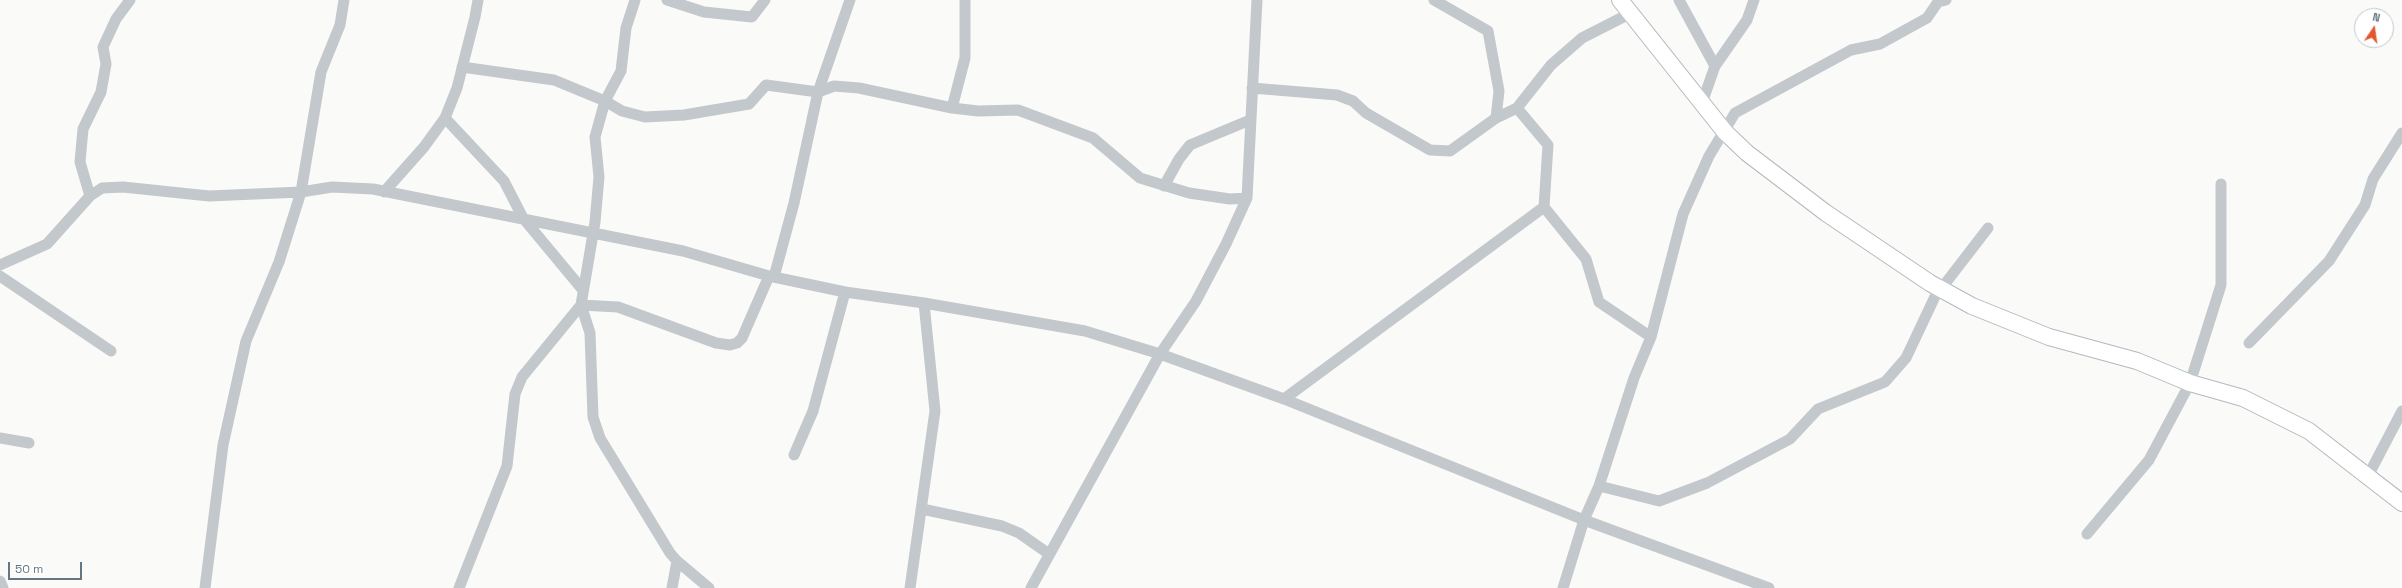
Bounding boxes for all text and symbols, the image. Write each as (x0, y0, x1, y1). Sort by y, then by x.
north arrow (2354, 8, 2394, 48)
text: N (2371, 10, 2382, 25)
scale bar (10, 554, 84, 580)
text: 50 m (15, 561, 43, 577)

